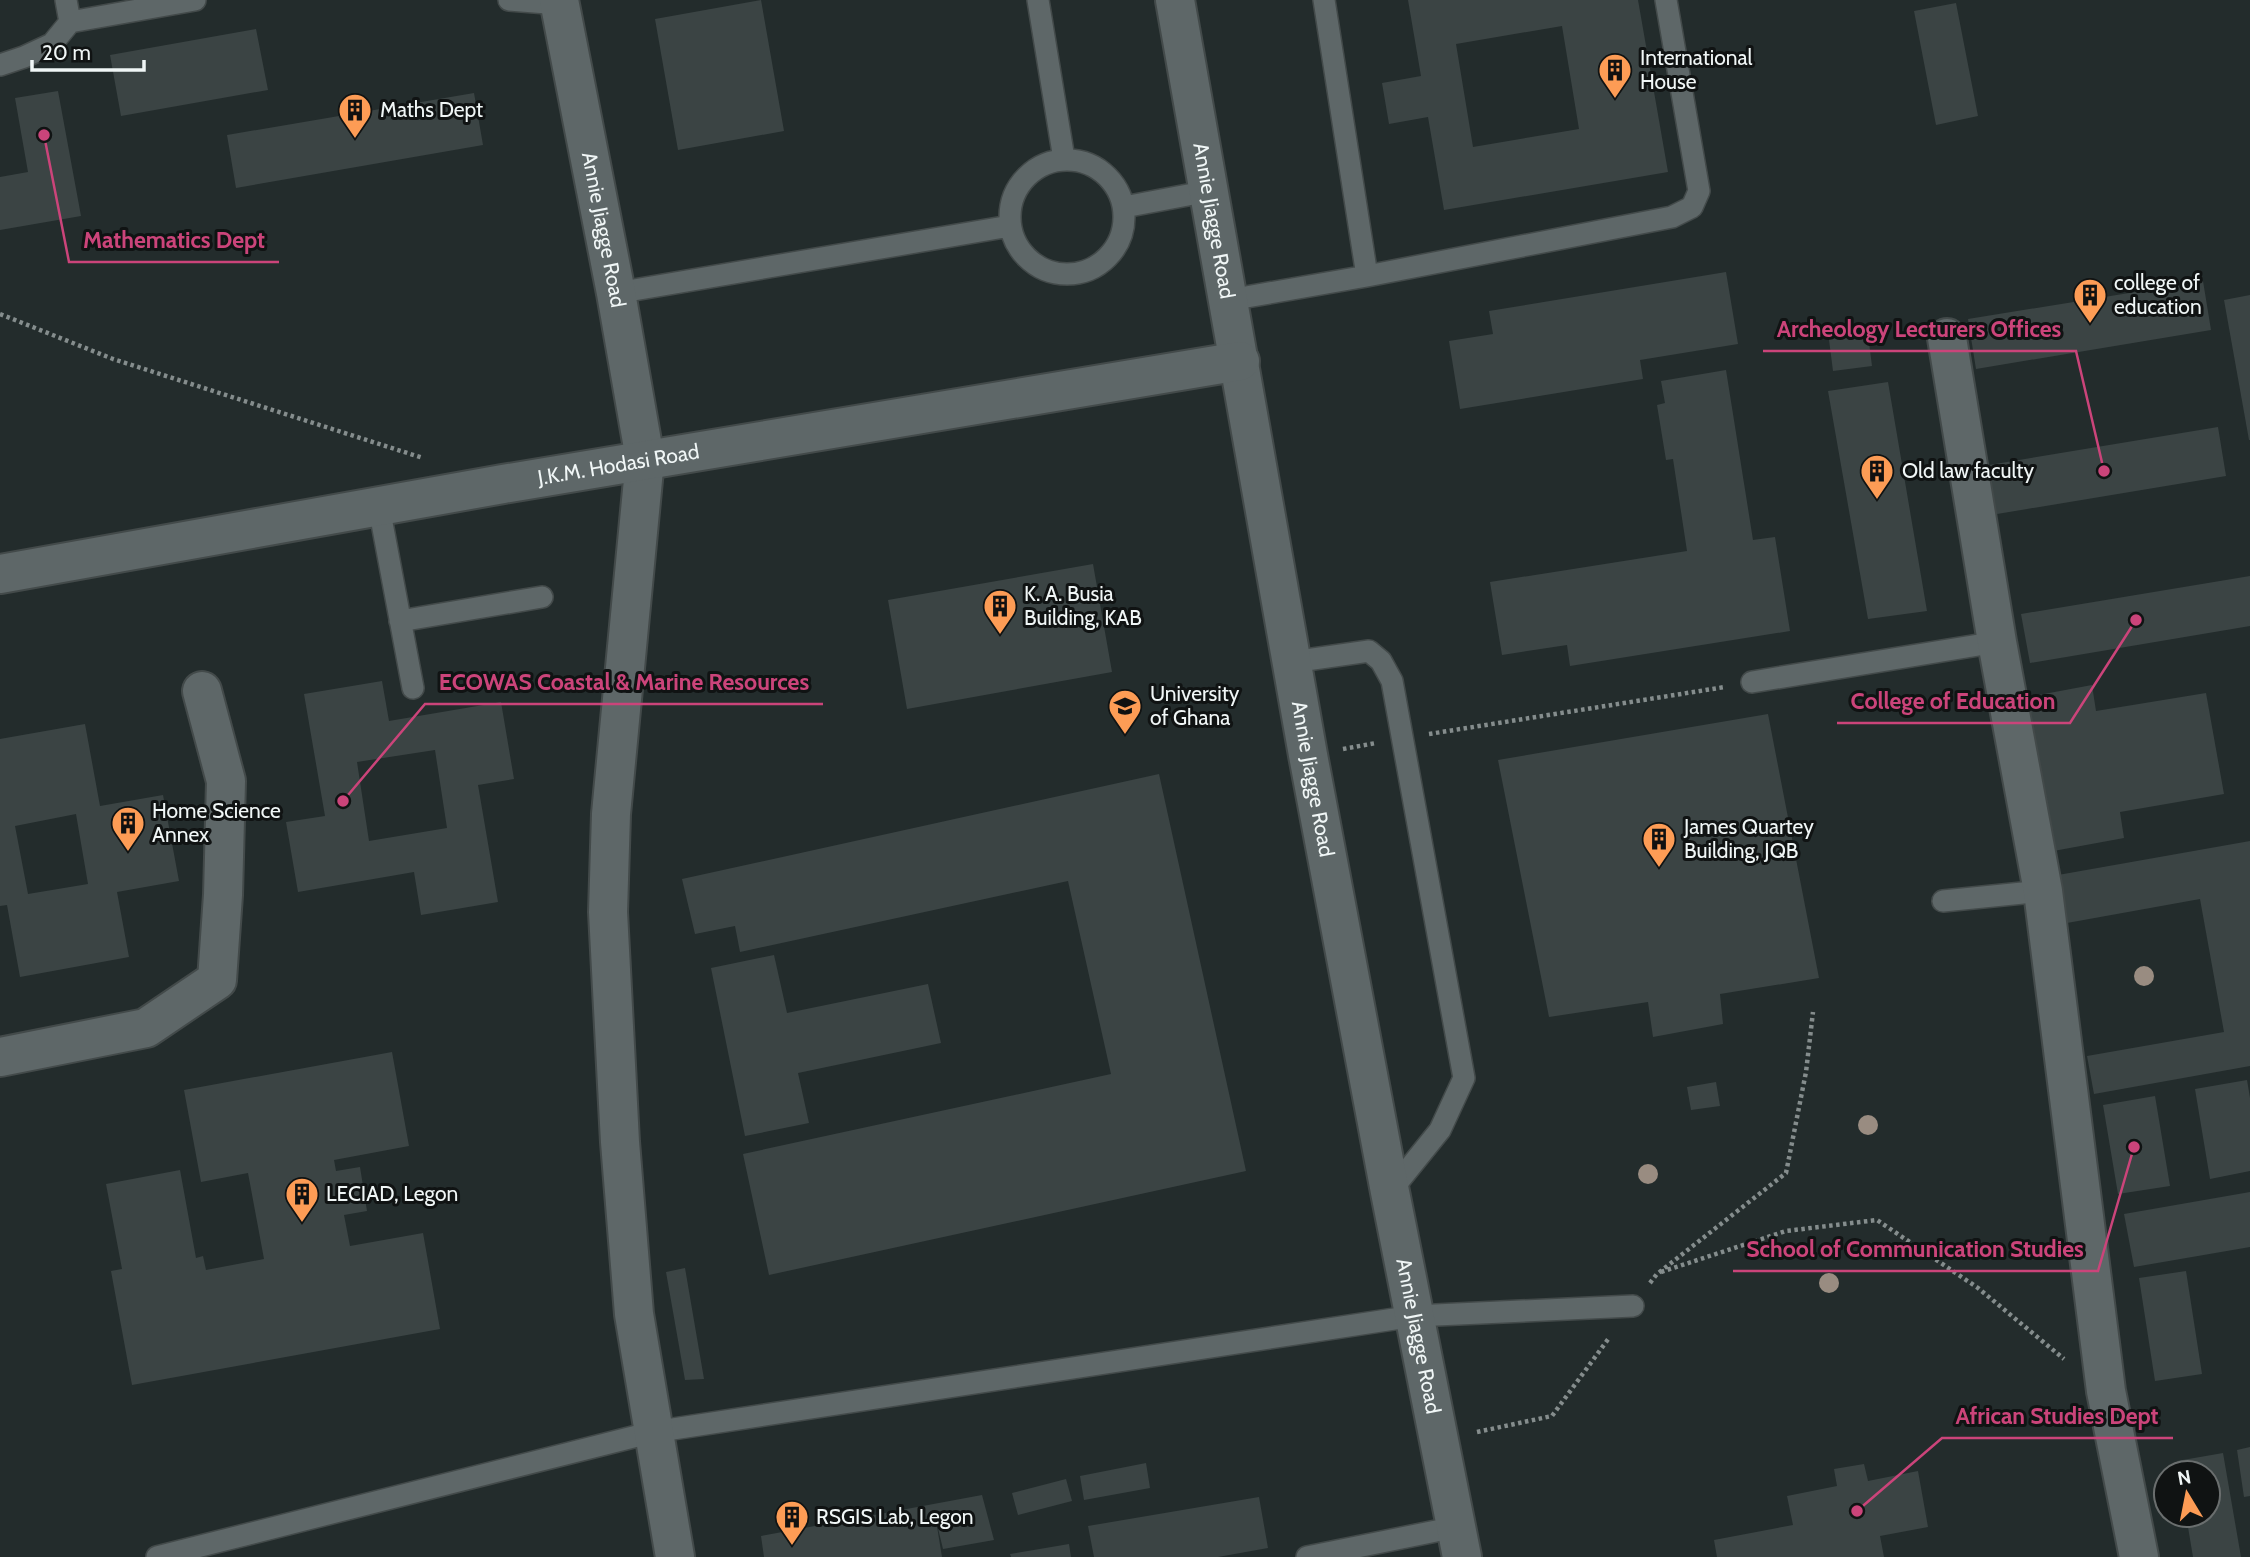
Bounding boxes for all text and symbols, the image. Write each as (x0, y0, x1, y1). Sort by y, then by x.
scale bar (32, 28, 144, 72)
text: 20 m (42, 40, 91, 65)
place label: International House (1640, 45, 1753, 94)
building icon: International House (1596, 51, 1634, 100)
building icon: Maths Dept (336, 91, 374, 140)
place label: Maths Dept (380, 97, 483, 122)
street label: Annie Jiagge Road (1188, 140, 1240, 301)
street label: Annie Jiagge Road (577, 150, 631, 309)
callout: Mathematics Dept (69, 218, 279, 262)
text: Mathematics Dept (83, 226, 265, 254)
place label: college of education (2114, 270, 2202, 319)
building icon: college of education (2071, 276, 2109, 325)
callout: Archeology Lecturers Offices (1763, 307, 2076, 351)
text: Archeology Lecturers Offices (1777, 315, 2062, 343)
street label: J.K.M. Hodasi Road (535, 438, 701, 490)
building icon: Old law faculty (1858, 452, 1896, 501)
place label: Old law faculty (1902, 458, 2034, 483)
place label: K. A. Busia Building, KAB (1024, 581, 1142, 630)
building icon: K. A. Busia Building, KAB (981, 587, 1019, 636)
callout: ECOWAS Coastal & Marine Resources (425, 660, 823, 704)
text: ECOWAS Coastal & Marine Resources (439, 668, 809, 696)
callout: College of Education (1837, 679, 2070, 723)
place label: University of Ghana (1150, 681, 1240, 730)
school or university icon: University of Ghana (1106, 687, 1144, 736)
text: College of Education (1851, 687, 2055, 715)
street label: Annie Jiagge Road (1287, 699, 1340, 859)
place label: Home Science Annex (152, 798, 281, 847)
building icon: Home Science Annex (109, 804, 147, 853)
place label: James Quartey Building, JQB (1683, 814, 1814, 863)
building icon: James Quartey Building, JQB (1640, 820, 1678, 869)
building icon: LECIAD, Legon (283, 1175, 321, 1224)
place label: LECIAD, Legon (326, 1181, 458, 1206)
callout: School of Communication Studies (1733, 1227, 2098, 1271)
text: School of Communication Studies (1746, 1235, 2084, 1263)
street label: Annie Jiagge Road (1391, 1256, 1446, 1416)
callout: African Studies Dept (1942, 1394, 2173, 1438)
text: African Studies Dept (1955, 1402, 2159, 1430)
north arrow (2152, 1459, 2222, 1529)
text: N (2176, 1465, 2193, 1490)
building icon: RSGIS Lab, Legon (773, 1498, 811, 1547)
place label: RSGIS Lab, Legon (816, 1504, 974, 1529)

